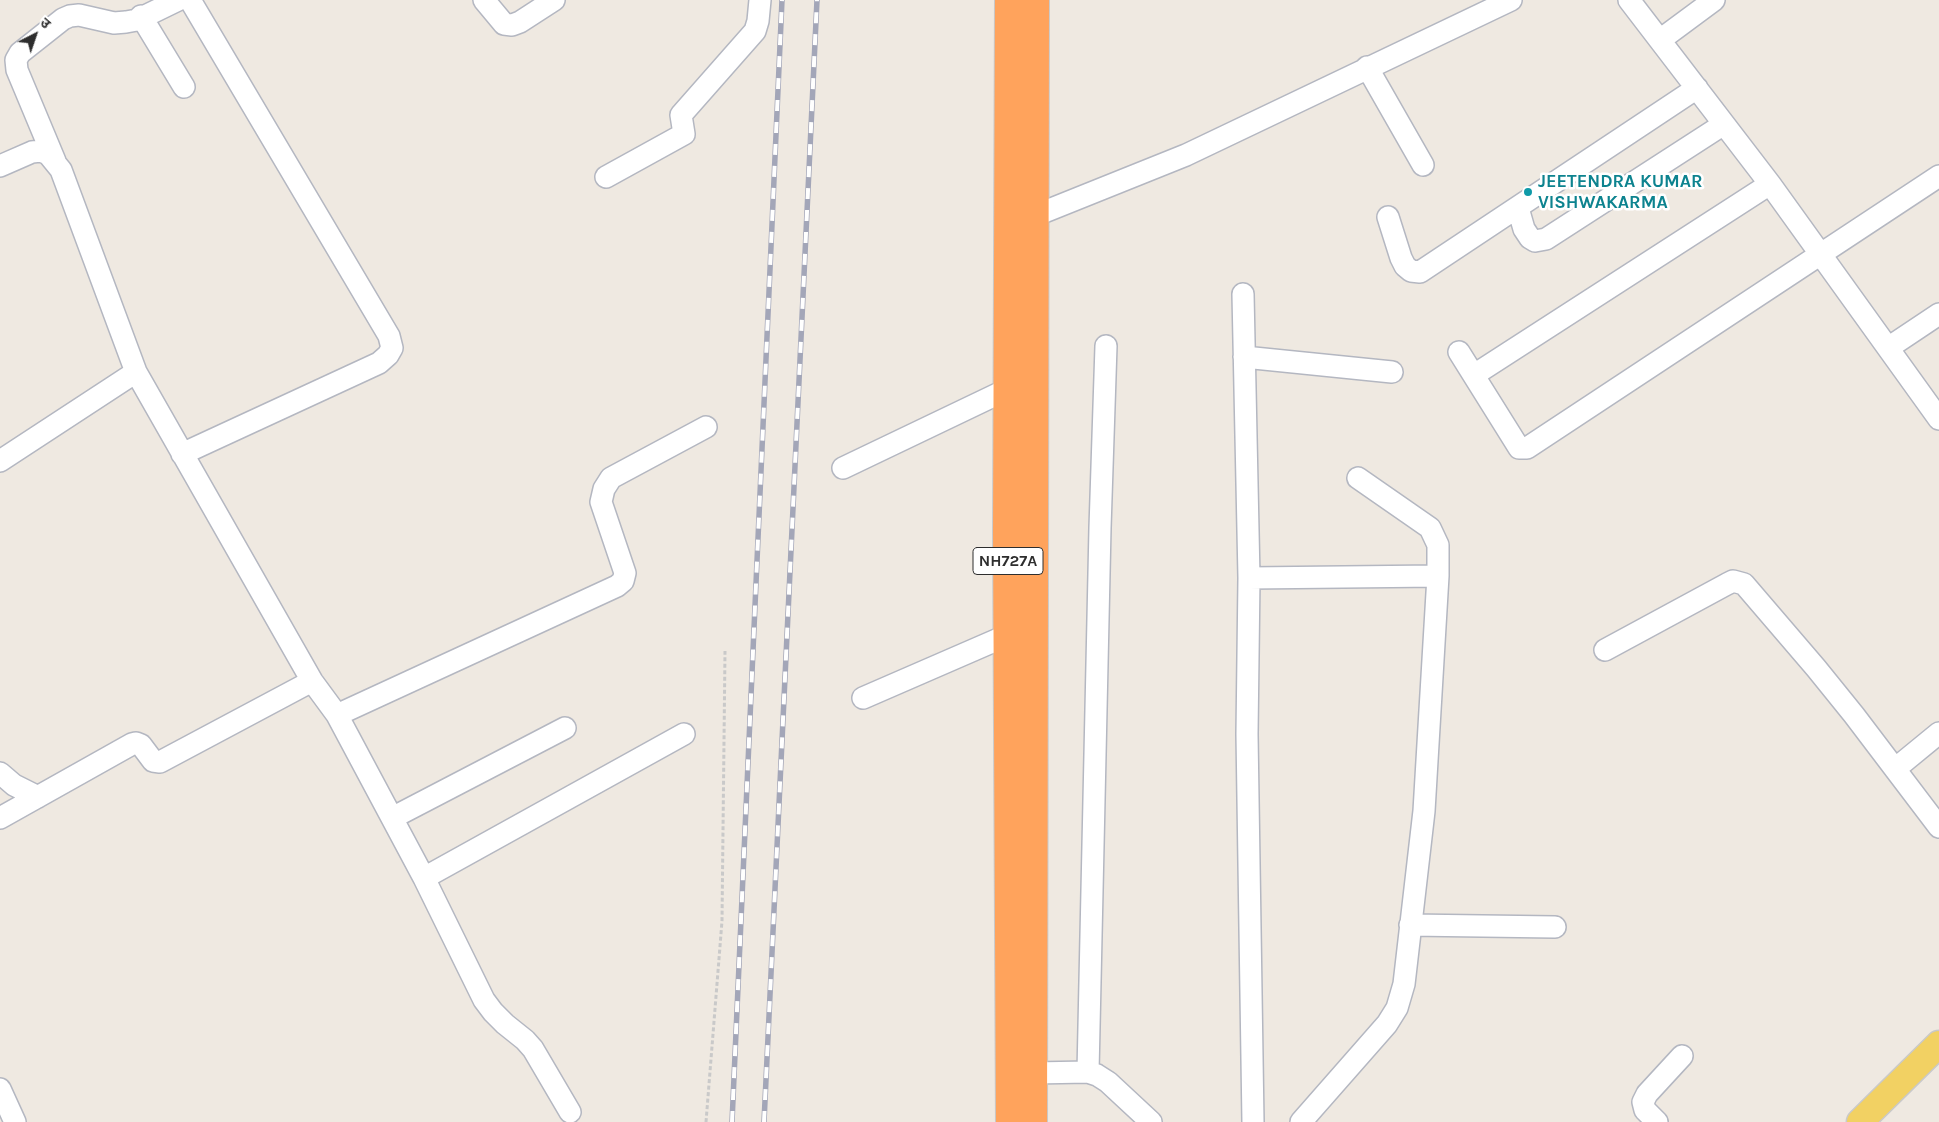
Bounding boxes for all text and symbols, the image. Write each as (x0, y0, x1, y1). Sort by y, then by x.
north arrow (10, 10, 60, 60)
text: उ (36, 14, 54, 32)
place label: JEETENDRA KUMAR VISHWAKARMA (1538, 171, 1703, 213)
marker: JEETENDRA KUMAR VISHWAKARMA (1522, 186, 1534, 198)
road number: NH727A (973, 548, 1043, 574)

